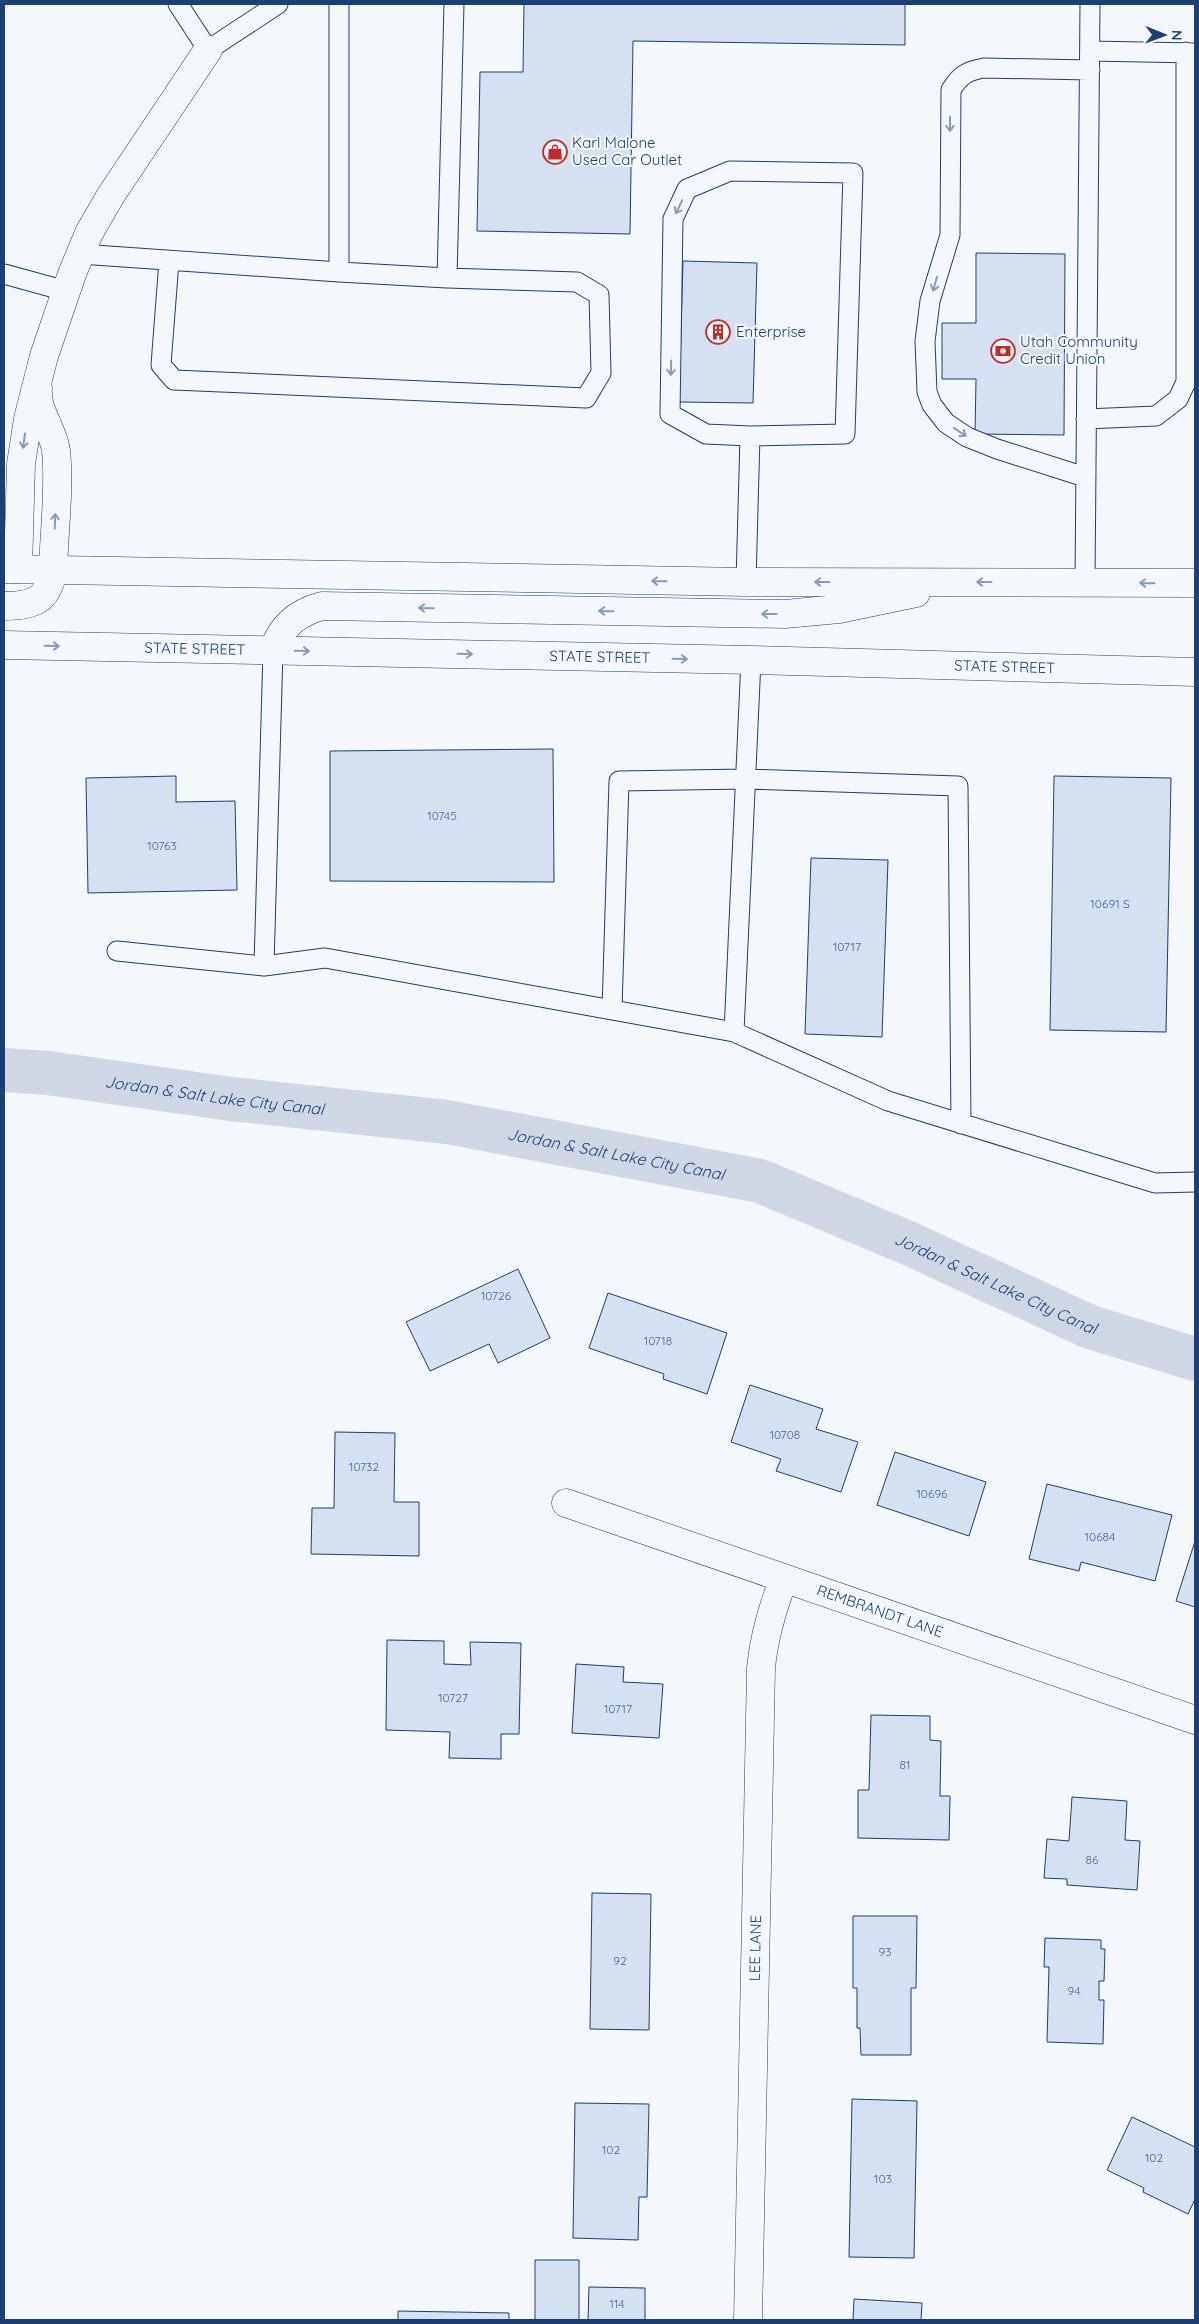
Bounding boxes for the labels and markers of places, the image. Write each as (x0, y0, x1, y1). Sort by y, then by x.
place label: Karl Malone Used Car Outlet (572, 133, 682, 169)
shop icon: Karl Malone Used Car Outlet (542, 139, 568, 165)
building icon: Enterprise (705, 319, 731, 345)
place label: Enterprise (736, 322, 806, 341)
place label: Utah Community Credit Union (1020, 332, 1138, 368)
bank icon: Utah Community Credit Union (990, 338, 1016, 364)

